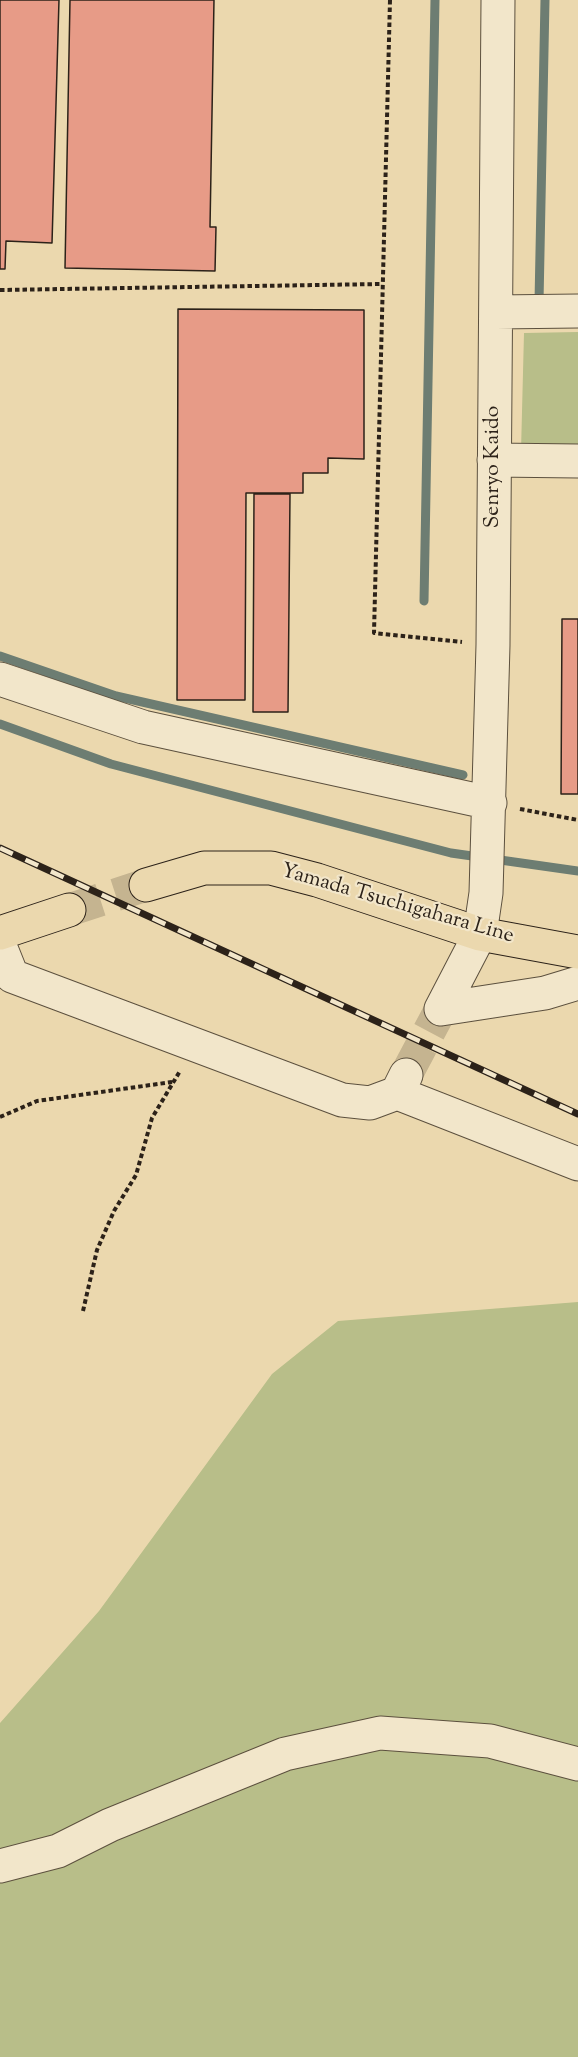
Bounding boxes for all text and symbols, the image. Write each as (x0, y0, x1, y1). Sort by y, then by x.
street label: Senryo Kaido (481, 406, 507, 528)
street label: Yamada Tsuchigahara Line (278, 860, 516, 950)

